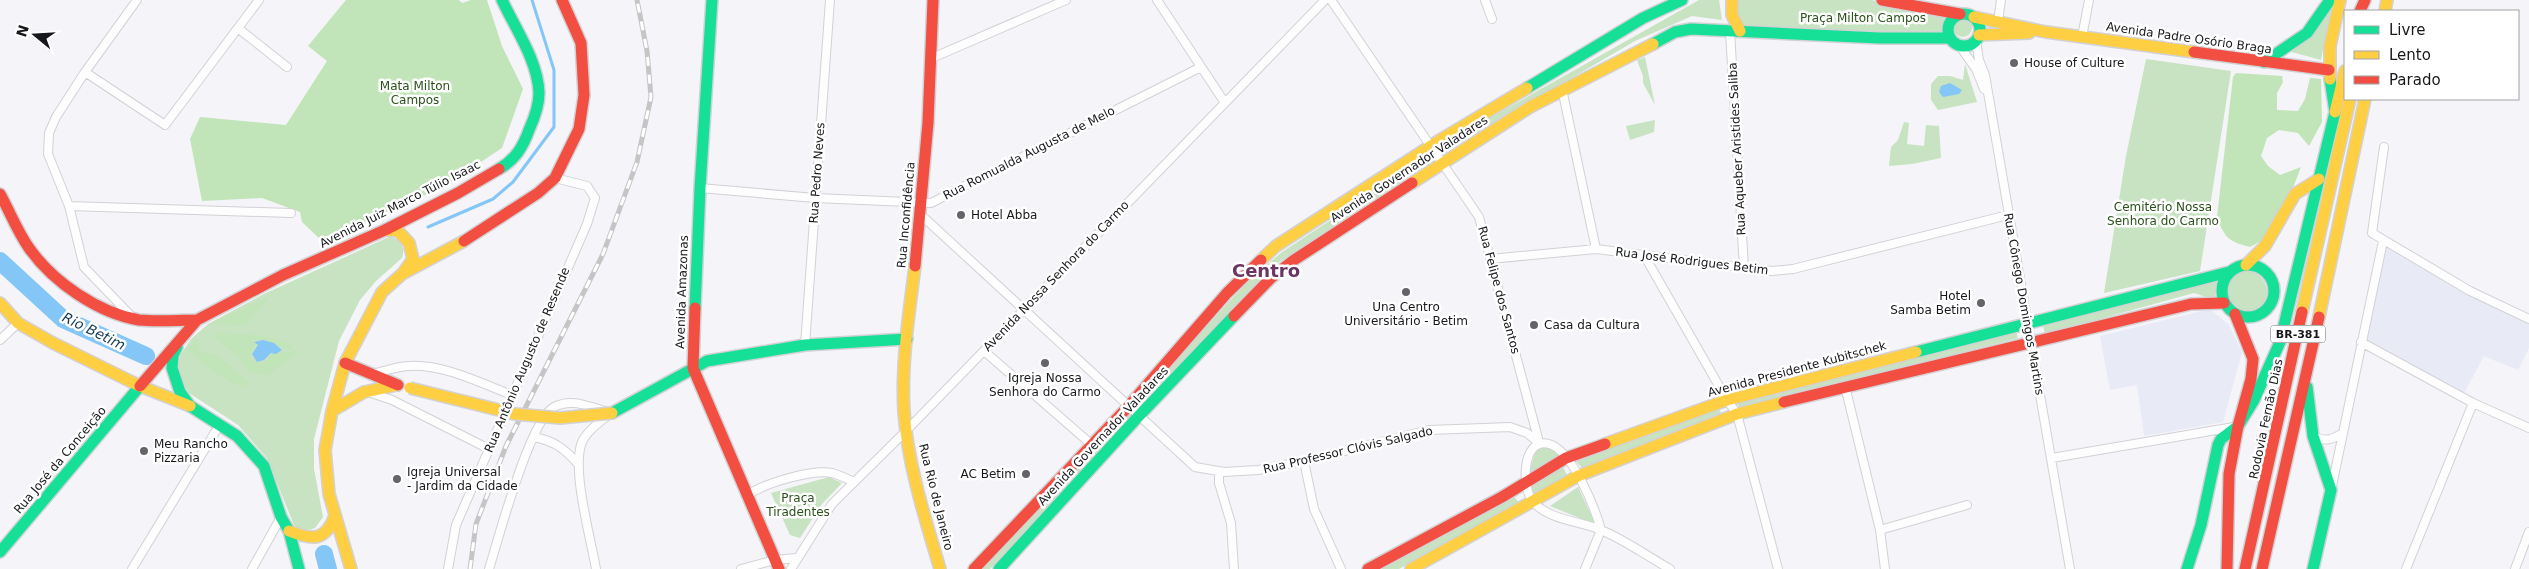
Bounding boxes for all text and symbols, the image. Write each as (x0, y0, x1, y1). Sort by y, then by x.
north arrow (10, 10, 60, 60)
legend (2344, 10, 2519, 100)
park label: Praça Milton Campos (1800, 11, 1926, 25)
street label: Avenida Padre Osório Braga (2105, 19, 2273, 57)
text: Livre (2389, 21, 2425, 39)
text: N (13, 23, 32, 39)
text: Lento (2389, 46, 2431, 64)
place label: House of Culture (2024, 56, 2124, 70)
marker: House of Culture (2008, 57, 2020, 69)
street label: Rua Aqueber Aristides Saliba (1725, 62, 1749, 236)
text: Parado (2389, 71, 2441, 89)
park label: Mata Milton Campos (380, 79, 450, 107)
street label: Rua Romualda Augusta de Melo (941, 103, 1117, 203)
street label: Avenida Governador Valadares (1328, 113, 1490, 225)
street label: Rua Pedro Neves (806, 122, 828, 224)
street label: Avenida Juiz Marco Túlio Isaac (317, 157, 483, 251)
street label: Rua Inconfidência (894, 161, 918, 269)
street label: Avenida Nossa Senhora do Carmo (980, 198, 1132, 354)
park label: Cemitério Nossa Senhora do Carmo (2107, 200, 2219, 228)
place label: Hotel Abba (971, 208, 1037, 222)
marker: Hotel Abba (955, 209, 967, 221)
street label: Rua Cônego Domingos Martins (2001, 212, 2047, 396)
street label: Rua Felipe dos Santos (1475, 225, 1523, 355)
street label: Avenida Amazonas (673, 235, 691, 349)
street label: Rua José Rodrigues Betim (1615, 245, 1769, 277)
district label: Centro (1232, 260, 1300, 281)
street label: Rua Antônio Augusto de Resende (481, 265, 573, 455)
marker: Una Centro Universitário - Betim (1400, 286, 1412, 298)
place label: Hotel Samba Betim (1890, 289, 1971, 317)
marker: Hotel Samba Betim (1975, 297, 1987, 309)
place label: Una Centro Universitário - Betim (1344, 300, 1468, 328)
water label: Rio Betim (60, 309, 128, 353)
place label: Casa da Cultura (1544, 318, 1640, 332)
marker: Casa da Cultura (1528, 319, 1540, 331)
road number: BR-381 (2270, 326, 2326, 342)
street label: Avenida Presidente Kubitschek (1706, 338, 1888, 400)
marker: Igreja Nossa Senhora do Carmo (1039, 357, 1051, 369)
street label: Rodovia Fernão Dias (2246, 358, 2286, 480)
street label: Avenida Governador Valadares (1035, 364, 1171, 508)
place label: Igreja Nossa Senhora do Carmo (989, 371, 1101, 399)
street label: Rua José da Conceição (11, 404, 109, 516)
street label: Rua Professor Clóvis Salgado (1262, 424, 1434, 476)
place label: Meu Rancho Pizzaria (154, 437, 228, 465)
street label: Rua Rio de Janeiro (916, 442, 956, 552)
marker: Meu Rancho Pizzaria (138, 445, 150, 457)
place label: Igreja Universal - Jardim da Cidade (407, 465, 518, 493)
place label: AC Betim (960, 467, 1016, 481)
marker: AC Betim (1020, 468, 1032, 480)
marker: Igreja Universal - Jardim da Cidade (391, 473, 403, 485)
park label: Praça Tiradentes (765, 491, 830, 519)

